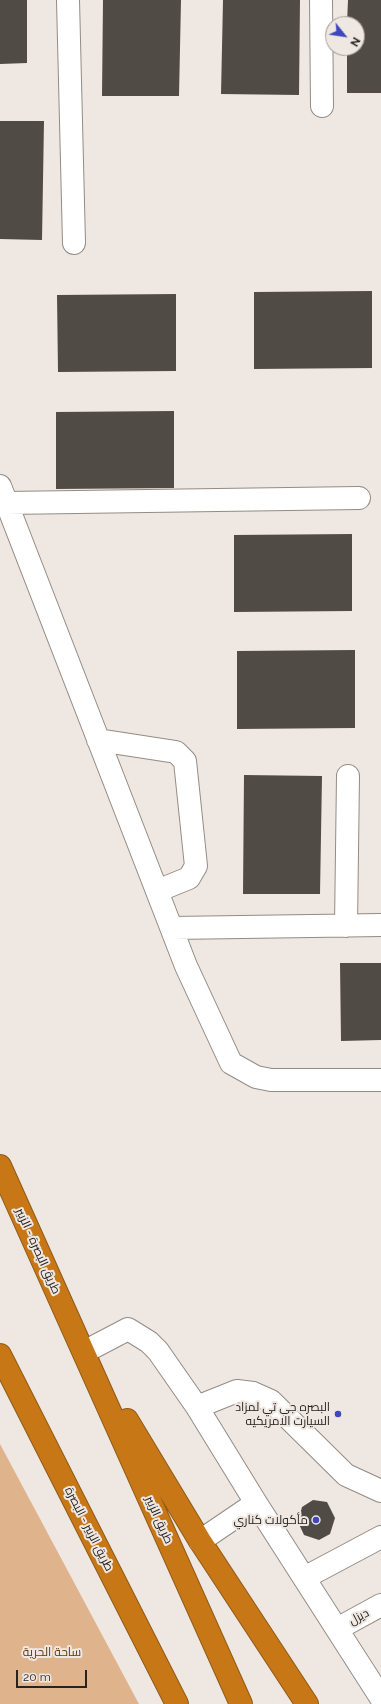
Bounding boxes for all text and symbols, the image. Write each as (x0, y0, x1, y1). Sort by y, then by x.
north arrow (325, 16, 365, 56)
text: N (347, 35, 363, 49)
street label: طريق البصرة - الزبير (13, 1206, 63, 1296)
place label: البصره جي تي لمزاد السيارت الامريكيه (235, 1400, 330, 1428)
marker: البصره جي تي لمزاد السيارت الامريكيه (333, 1409, 343, 1419)
street label: طريق الزبير - البصرة (62, 1484, 116, 1574)
street label: طريق الزبير (142, 1494, 176, 1546)
place label: مأكولات كناري (234, 1513, 308, 1527)
marker: مأكولات كناري (311, 1515, 321, 1525)
street label: ديزل (347, 1606, 371, 1628)
park label: ساحة الحرية (23, 1645, 81, 1659)
scale bar (18, 1662, 89, 1688)
text: 20 m (23, 1670, 51, 1684)

